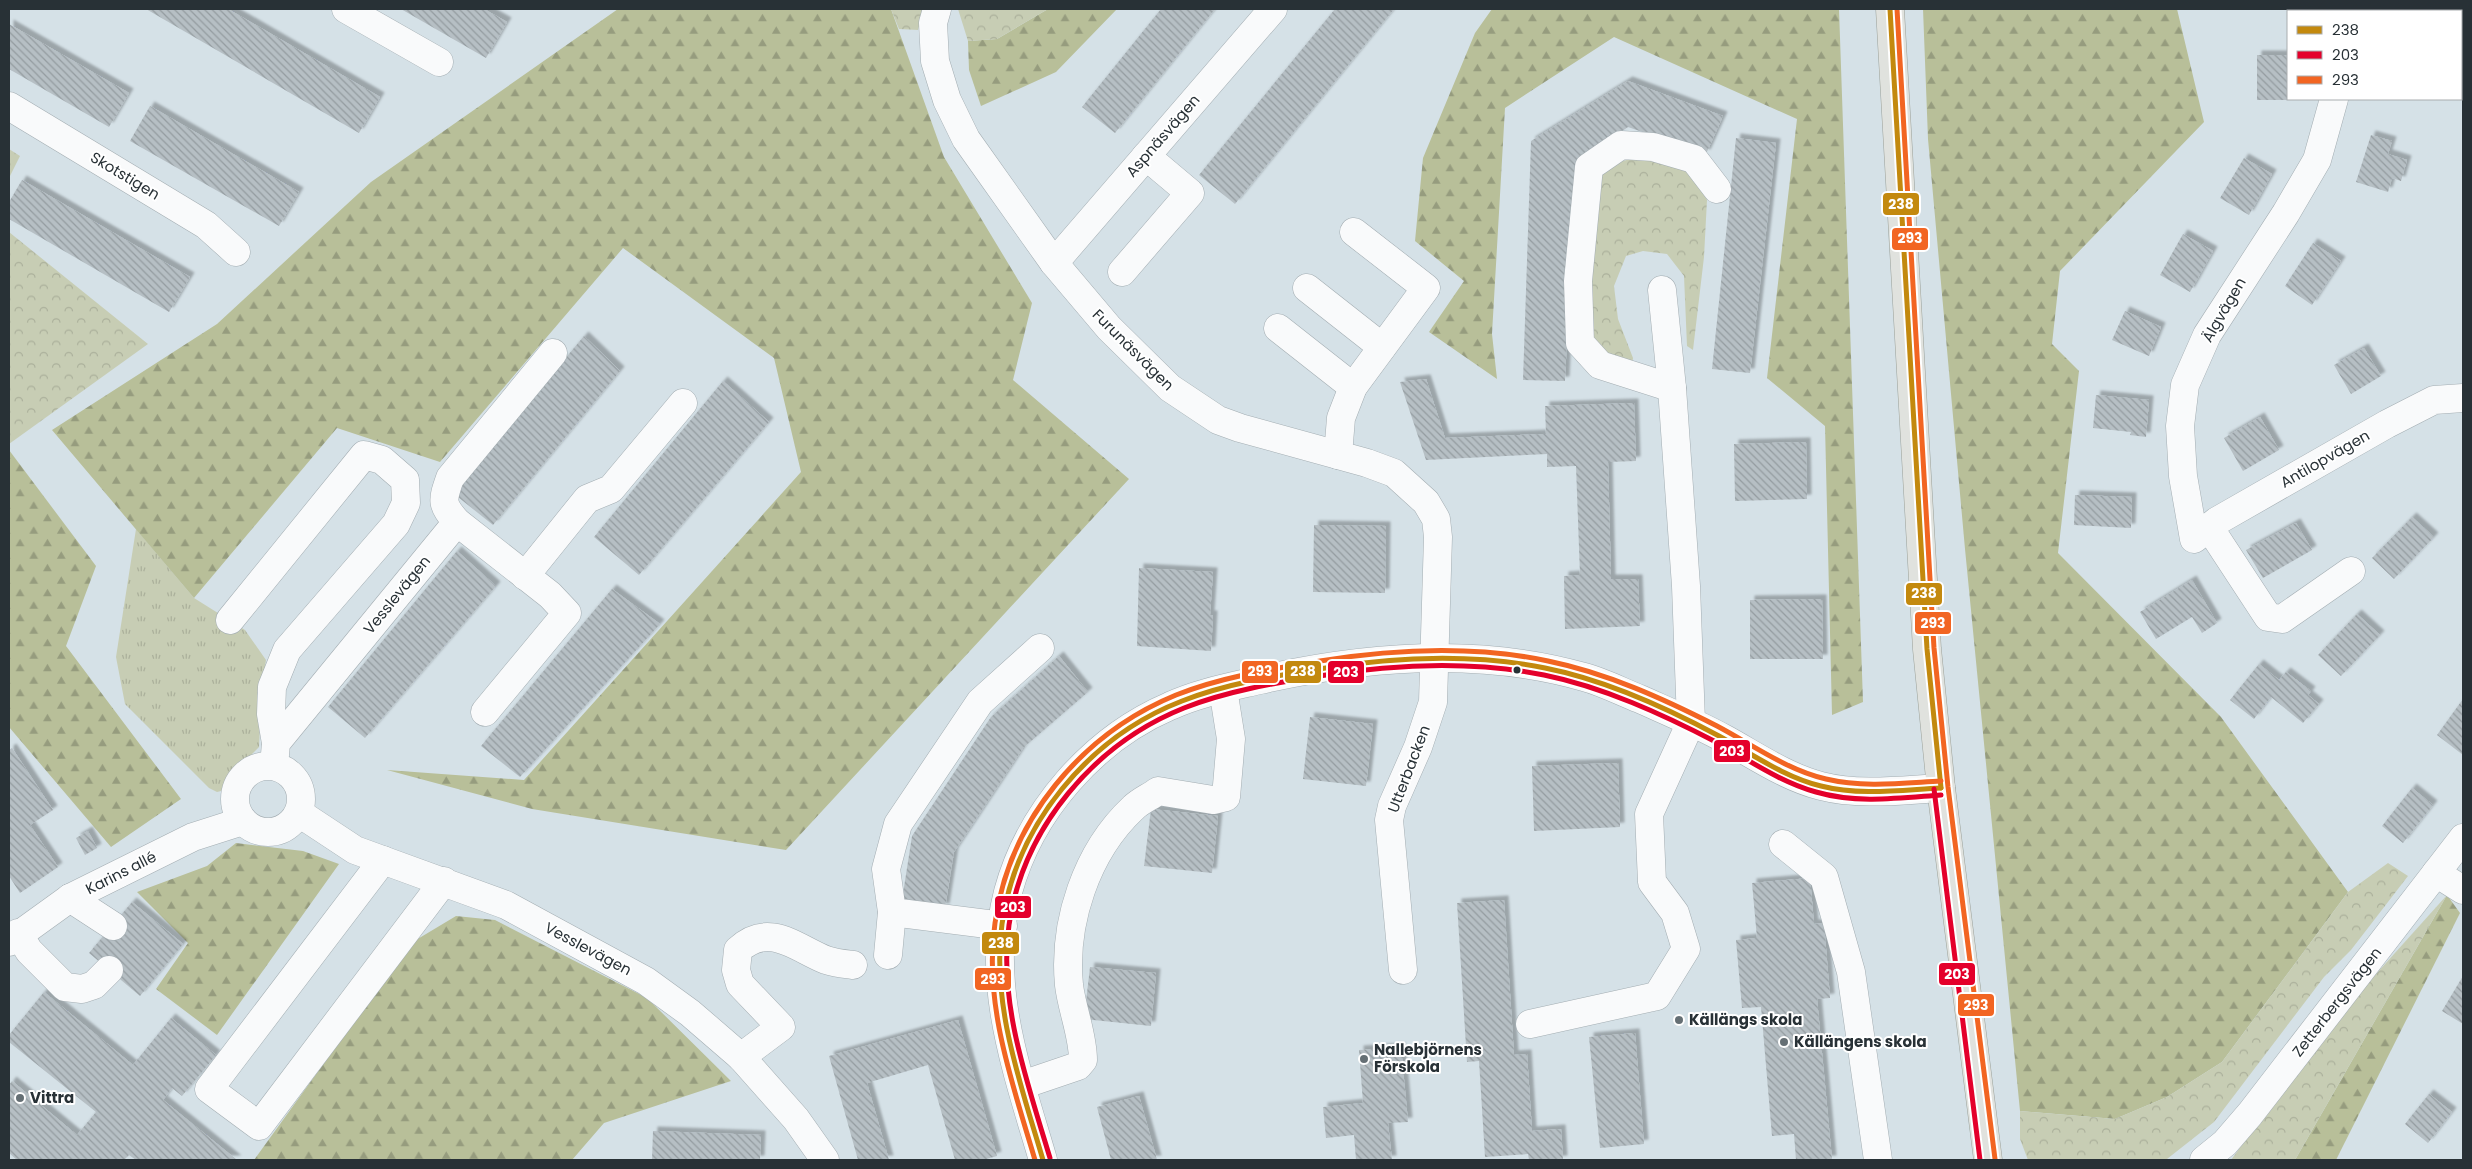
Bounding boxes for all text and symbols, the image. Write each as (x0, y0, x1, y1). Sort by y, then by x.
legend (2287, 10, 2462, 100)
text: 238 (2332, 19, 2359, 40)
text: 203 (2332, 44, 2359, 65)
text: 293 (2332, 69, 2359, 90)
street label: Aspnäsvägen (1121, 90, 1204, 182)
street label: Skotstigen (87, 147, 164, 205)
line badge: 238 (1882, 192, 1920, 216)
text: 238 (1888, 194, 1914, 214)
line badge: 293 (1891, 227, 1929, 251)
text: 293 (1897, 228, 1923, 248)
street label: Älgvägen (2197, 274, 2251, 346)
street label: Furunäsvägen (1088, 304, 1179, 395)
street label: Antilopvägen (2276, 425, 2373, 493)
street label: Vesslevägen (358, 551, 435, 638)
line badge: 238 (1905, 582, 1943, 606)
text: 238 (1911, 583, 1937, 603)
line badge: 293 (1914, 611, 1952, 635)
text: 293 (1920, 613, 1946, 633)
line badge: 293 (1241, 660, 1279, 684)
line badge: 238 (1284, 660, 1322, 684)
line badge: 203 (1327, 660, 1365, 684)
text: 293 (1247, 661, 1273, 681)
text: 238 (1290, 661, 1316, 681)
text: 203 (1333, 662, 1359, 682)
unlabelled marker (1512, 665, 1522, 675)
street label: Utterbacken (1382, 722, 1435, 816)
line badge: 203 (1713, 739, 1751, 763)
text: 203 (1719, 741, 1745, 761)
street label: Karins allé (82, 846, 160, 899)
line badge: 203 (994, 895, 1032, 919)
text: 203 (1000, 897, 1026, 917)
street label: Vesslevägen (541, 917, 635, 980)
line badge: 238 (981, 931, 1020, 955)
text: 238 (988, 933, 1014, 953)
street label: Zetterbergsvägen (2287, 942, 2386, 1061)
line badge: 203 (1938, 962, 1976, 986)
text: 203 (1944, 964, 1970, 984)
line badge: 293 (974, 967, 1012, 991)
text: 293 (980, 969, 1006, 989)
line badge: 293 (1957, 993, 1995, 1017)
text: 293 (1963, 995, 1989, 1015)
place label: Källängs skola (1689, 1009, 1802, 1030)
marker: Källängs skola (1673, 1014, 1685, 1026)
place label: Källängens skola (1794, 1031, 1927, 1052)
marker: Källängens skola (1778, 1036, 1790, 1048)
place label: Nallebjörnens Förskola (1374, 1039, 1482, 1077)
marker: Nallebjörnens Förskola (1358, 1053, 1370, 1065)
place label: Vittra (30, 1087, 74, 1108)
marker: Vittra (14, 1092, 26, 1104)

